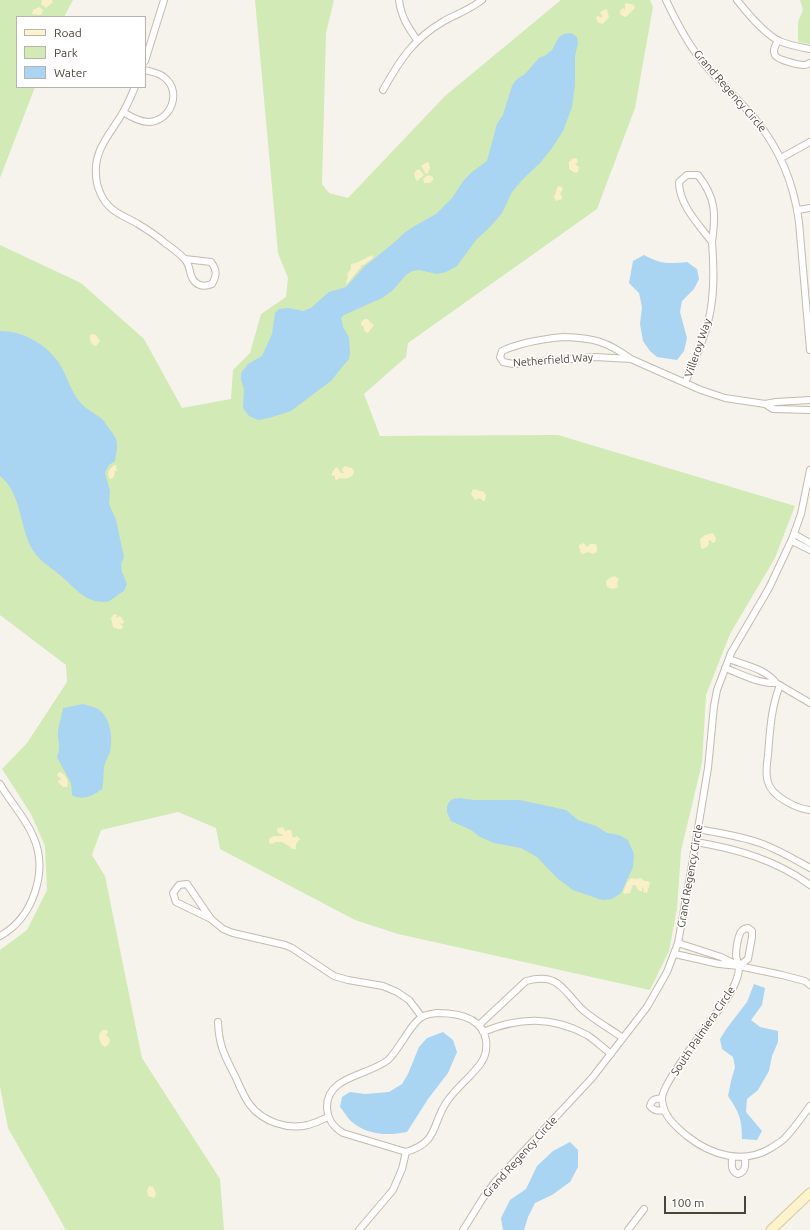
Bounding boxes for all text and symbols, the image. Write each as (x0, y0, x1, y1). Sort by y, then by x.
legend (16, 16, 146, 88)
text: Road (54, 26, 82, 39)
text: Park (54, 46, 78, 59)
street label: Grand Regency Circle (691, 47, 769, 135)
text: Water (54, 66, 87, 79)
street label: Villeroy Way (682, 317, 714, 379)
street label: Netherfield Way (512, 351, 594, 369)
street label: Grand Regency Circle (674, 823, 706, 929)
street label: South Palmiera Circle (668, 984, 738, 1078)
street label: Grand Regency Circle (480, 1114, 560, 1200)
scale bar (666, 1188, 748, 1214)
text: 100 m (671, 1196, 704, 1209)

